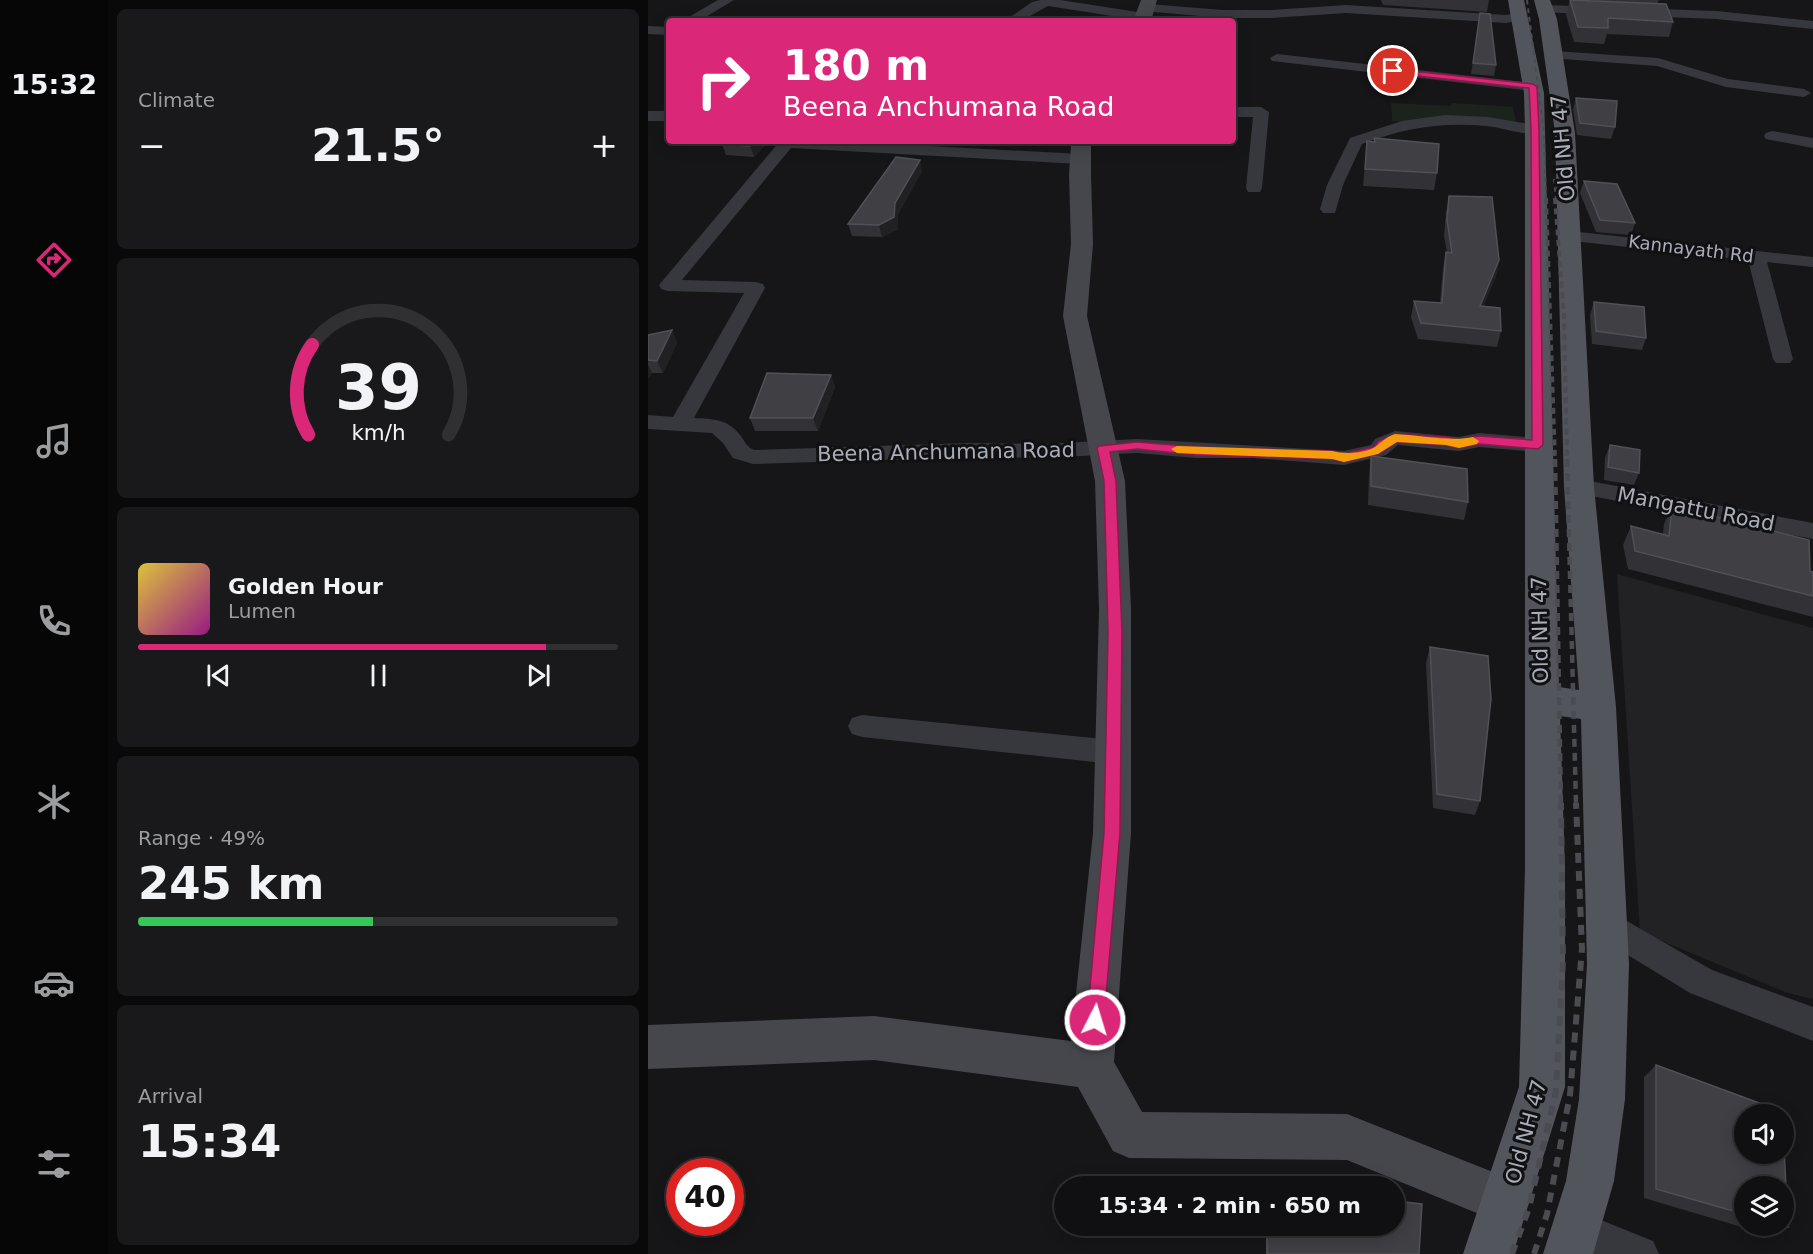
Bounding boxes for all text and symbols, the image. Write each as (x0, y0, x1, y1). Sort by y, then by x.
text: 180 m (783, 41, 929, 90)
icon: right (684, 42, 762, 120)
pin (1367, 45, 1418, 96)
icon: arrive (1376, 54, 1409, 87)
text: 15:32 (11, 69, 97, 100)
text: Climate (138, 88, 215, 112)
text: Beena Anchumana Road (783, 91, 1114, 122)
street label: Old NH 47 (1546, 94, 1580, 202)
text: 21.5° (311, 119, 445, 172)
text: − (138, 126, 166, 165)
text: + (590, 126, 618, 165)
street label: Kannayath Rd (1627, 230, 1755, 267)
icon: directions (33, 239, 75, 281)
text: 39 (335, 351, 421, 424)
icon: music (33, 420, 75, 462)
text: km/h (351, 420, 405, 445)
street label: Beena Anchumana Road (817, 438, 1075, 466)
street label: Mangattu Road (1615, 482, 1777, 536)
text: Golden Hour (228, 574, 383, 599)
street label: Old NH 47 (1527, 576, 1553, 684)
text: Lumen (228, 599, 296, 623)
icon: phone (33, 600, 75, 642)
icon: previous (202, 659, 235, 692)
icon: pause (362, 659, 395, 692)
icon: next (522, 659, 555, 692)
icon: climate (33, 781, 75, 823)
text: Range · 49% (138, 826, 265, 850)
text: 245 km (138, 857, 324, 910)
icon: car (33, 962, 75, 1004)
position arrow (1063, 988, 1127, 1052)
street label: Old NH 47 (1501, 1077, 1551, 1187)
text: Arrival (138, 1084, 203, 1108)
map controls (1734, 1104, 1794, 1236)
button: sound (1734, 1104, 1794, 1164)
text: 15:34 (138, 1115, 281, 1168)
icon: filters (33, 1143, 75, 1185)
speed limit sign: 40 (666, 1158, 744, 1236)
button: layers (1734, 1176, 1794, 1236)
text: 15:34 · 2 min · 650 m (1098, 1193, 1361, 1218)

